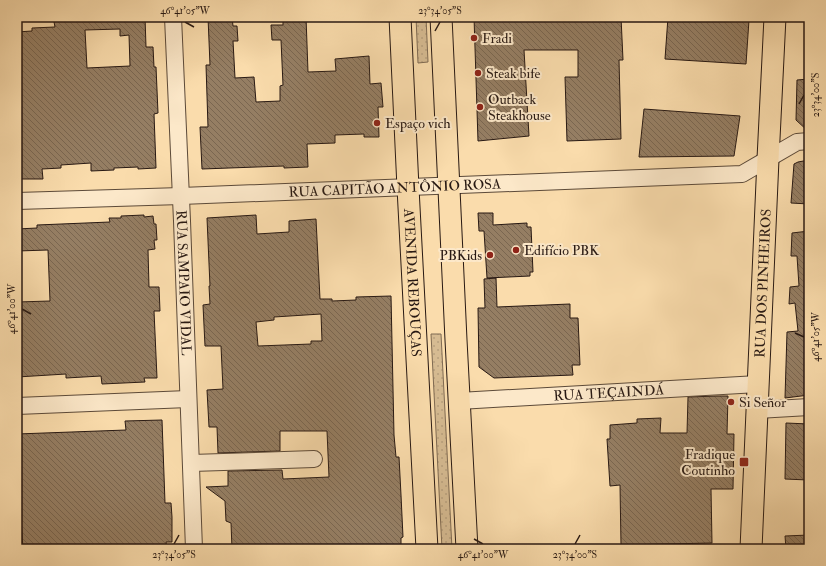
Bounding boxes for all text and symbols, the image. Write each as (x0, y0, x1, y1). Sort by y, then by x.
text: 46°41'05"W (160, 5, 211, 17)
text: 23°34'05"S (418, 5, 462, 17)
place label: Fradi (482, 30, 512, 47)
marker: Fradi (469, 33, 479, 43)
place label: Steak bife (486, 65, 541, 82)
marker: Steak bife (473, 68, 483, 78)
text: 23°34'00"S (810, 73, 822, 117)
place label: Outback Steakhouse (488, 91, 551, 124)
marker: Outback Steakhouse (475, 102, 485, 112)
place label: Espaço vich (385, 115, 451, 133)
marker: Espaço vich (372, 118, 382, 128)
street label: RUA CAPITÃO ANTÔNIO ROSA (288, 175, 501, 200)
street label: AVENIDA REBOUÇAS (401, 207, 425, 357)
street label: RUA DOS PINHEIROS (751, 208, 774, 358)
street label: RUA SAMPAIO VIDAL (173, 210, 195, 356)
place label: Edifício PBK (524, 242, 599, 259)
marker: Edifício PBK (511, 245, 521, 255)
place label: PBKids (440, 247, 482, 264)
marker: PBKids (485, 250, 495, 260)
text: 46°41'00"W (6, 283, 18, 334)
text: 46°41'05"W (810, 311, 822, 362)
street label: RUA TEÇAINDÁ (553, 381, 665, 404)
place label: Si Señor (739, 394, 787, 411)
marker: Si Señor (726, 397, 736, 407)
place label: Fradique Coutinho (681, 446, 735, 479)
marker: Fradique Coutinho (738, 456, 750, 468)
text: 23°34'05"S (152, 549, 196, 561)
text: 46°41'00"W (458, 549, 509, 561)
text: 23°34'00"S (553, 549, 597, 561)

